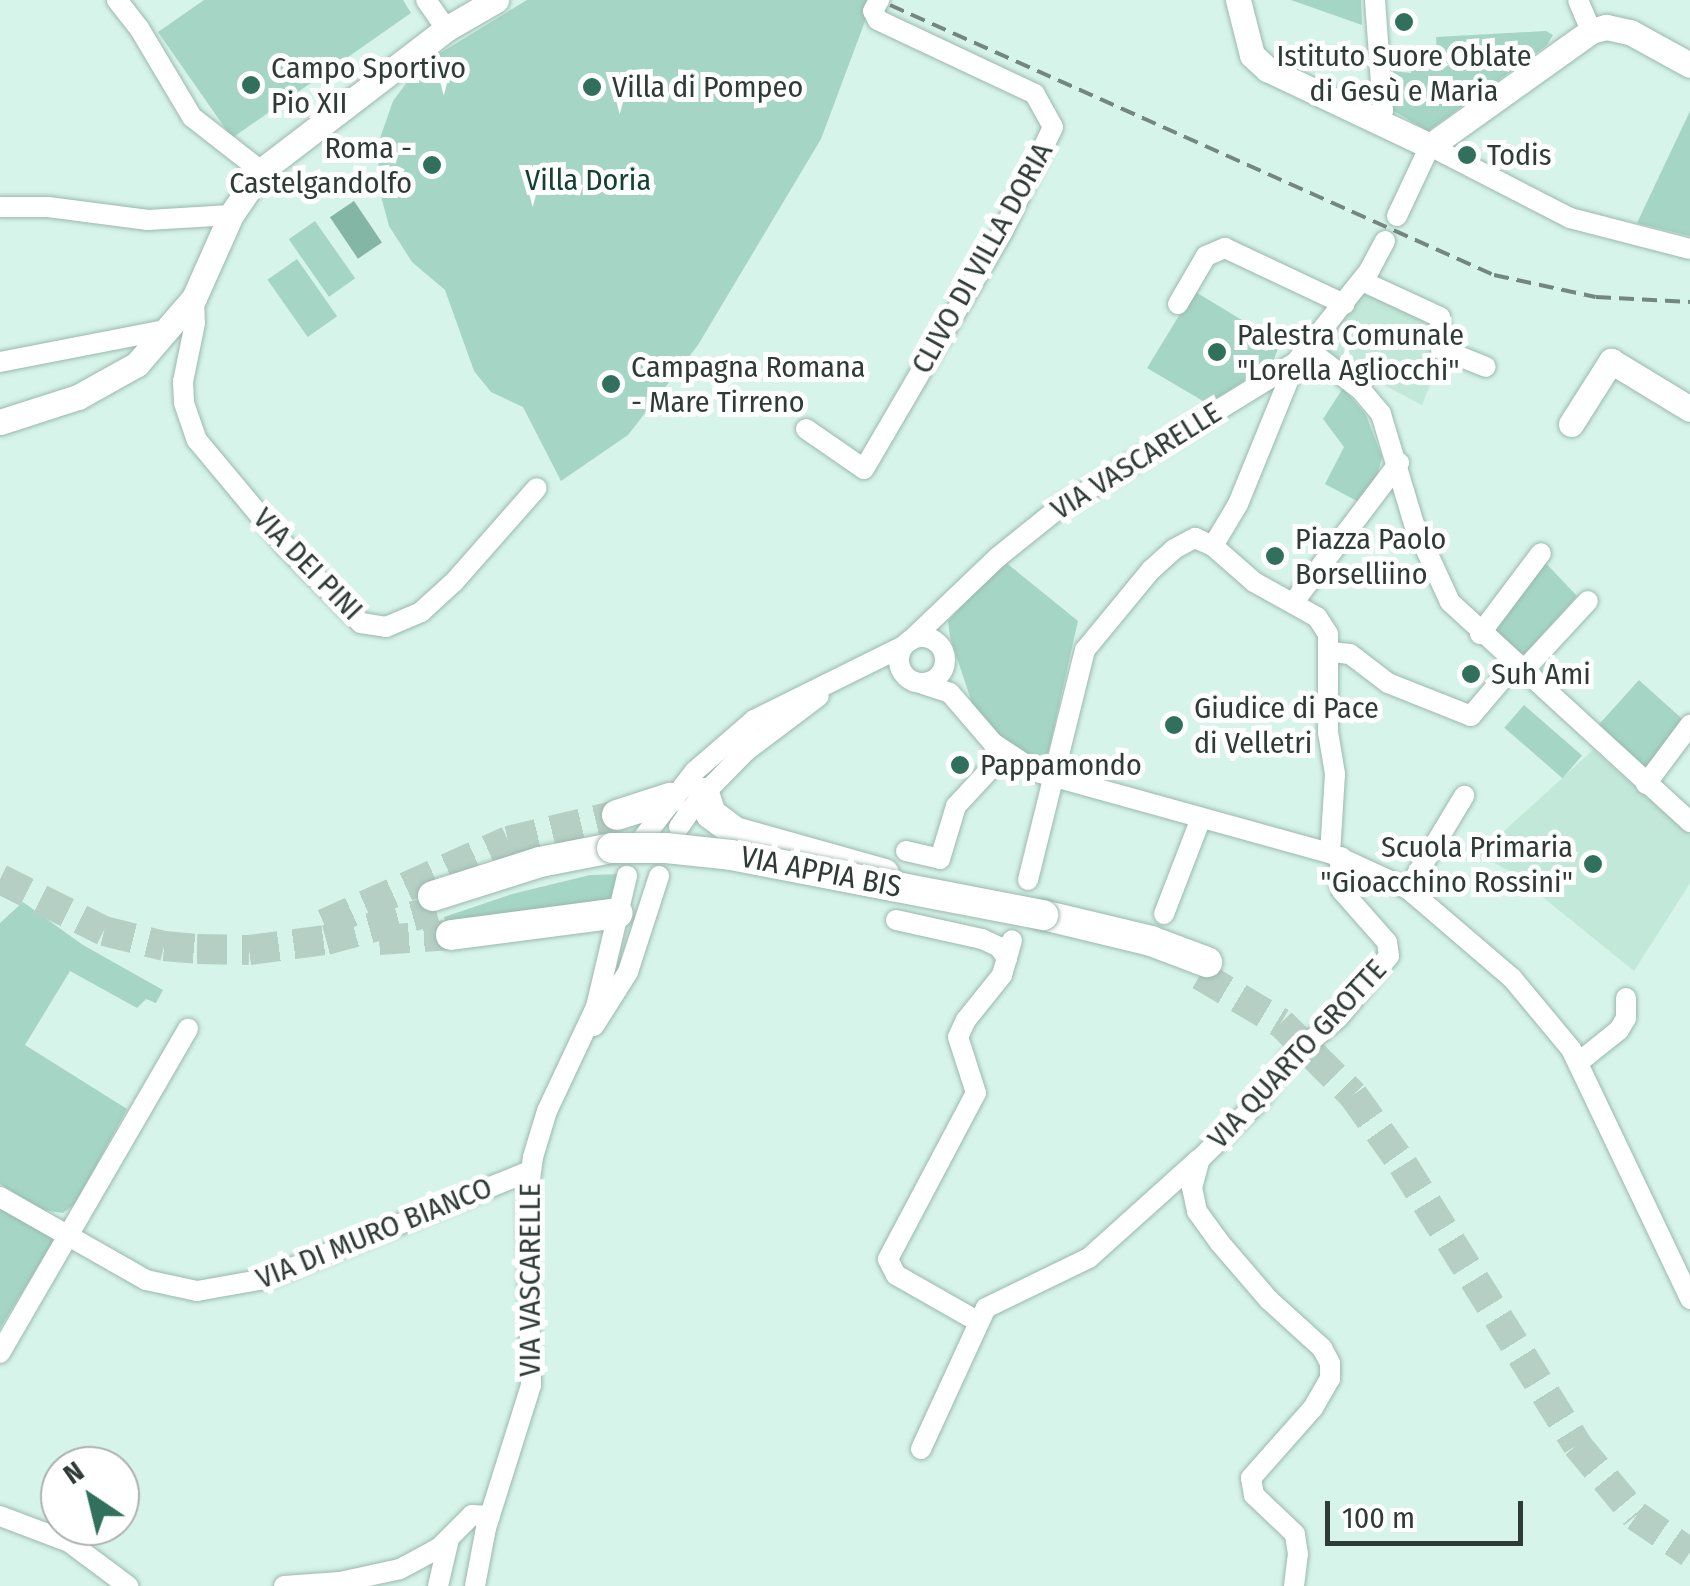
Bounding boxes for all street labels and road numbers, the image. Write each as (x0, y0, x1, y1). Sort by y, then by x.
street label: CLIVO DI VILLA DORIA (904, 136, 1060, 380)
street label: VIA VASCARELLE (1044, 394, 1228, 528)
street label: VIA DEI PINI (246, 500, 370, 628)
street label: VIA APPIA BIS (738, 839, 904, 905)
street label: VIA QUARTO GROTTE (1200, 952, 1394, 1156)
street label: VIA DI MURO BIANCO (251, 1169, 497, 1297)
street label: VIA VASCARELLE (512, 1183, 548, 1377)

